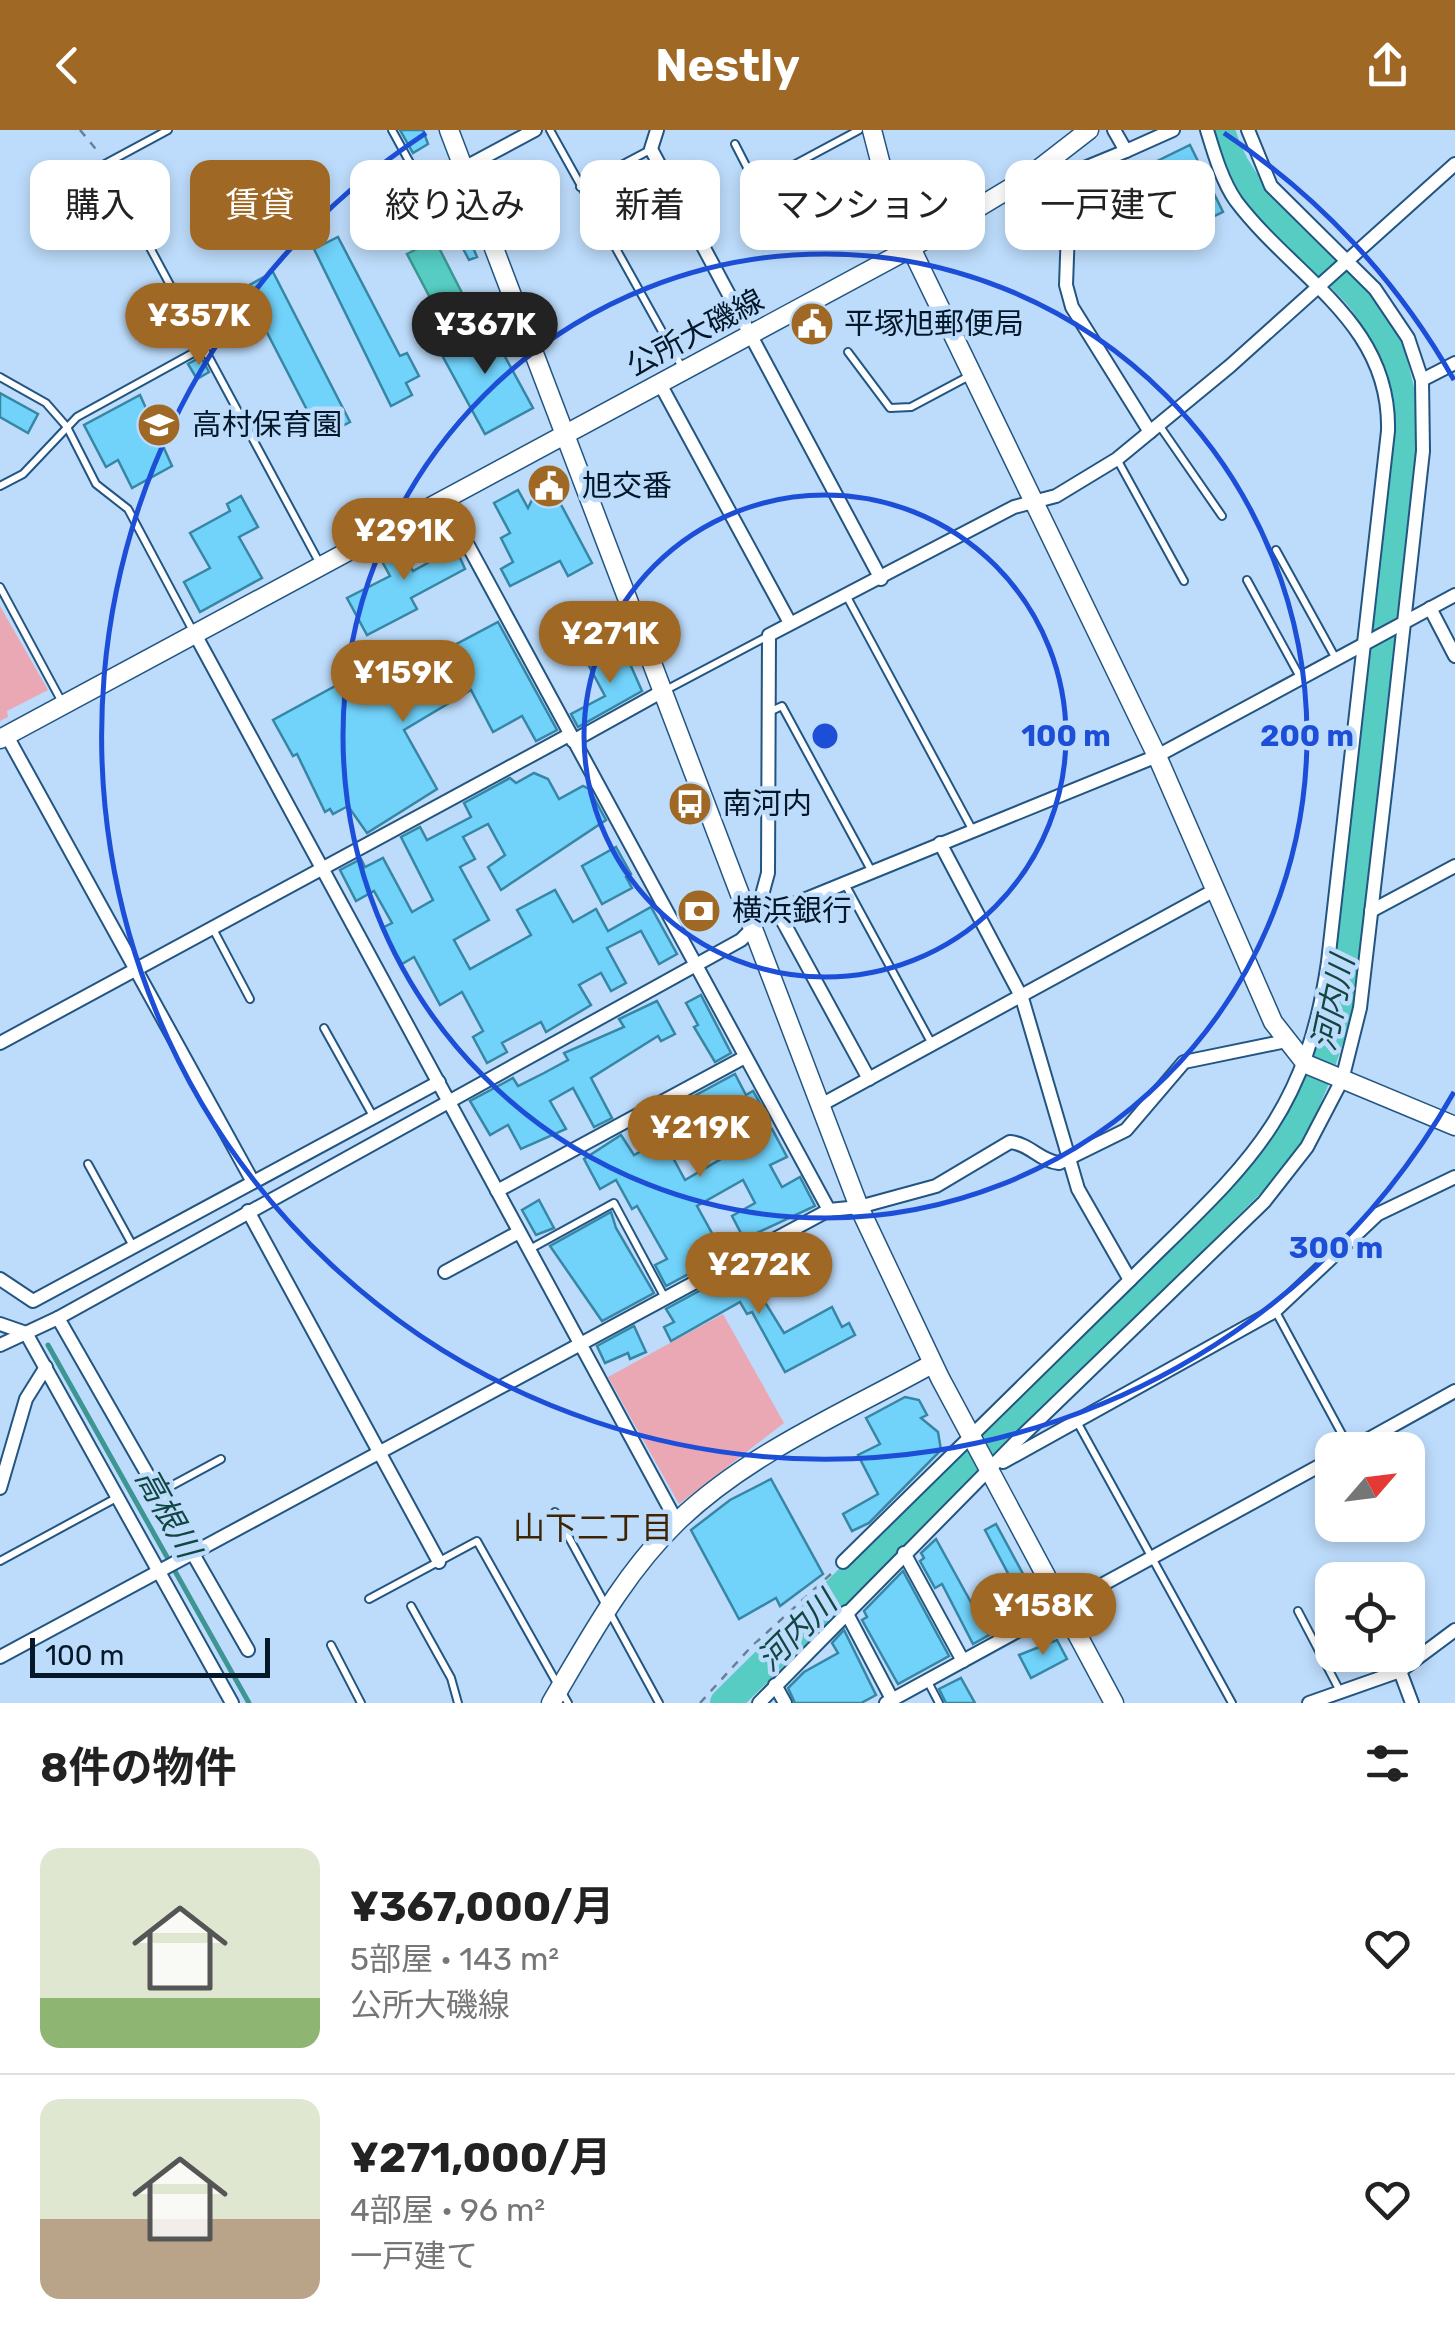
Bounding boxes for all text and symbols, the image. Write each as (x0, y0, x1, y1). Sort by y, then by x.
icon: back (40, 38, 95, 93)
icon: share (1360, 38, 1415, 93)
text: Nestly (655, 39, 800, 92)
chip: 購入 (30, 160, 170, 250)
chip: 賃貸 (190, 160, 330, 250)
chip: 絞り込み (350, 160, 560, 250)
chip: 新着 (580, 160, 720, 250)
chip: マンション (740, 160, 985, 250)
chip: 一戸建て (1005, 160, 1215, 250)
street label: 公所大磯線 (620, 282, 770, 384)
pin: ¥357K (129, 283, 269, 368)
pin: ¥367K (415, 292, 555, 377)
text: ¥357K (147, 296, 251, 334)
public building icon: 平塚旭郵便局 (789, 301, 835, 347)
text: ¥367K (434, 305, 536, 343)
place label: 平塚旭郵便局 (844, 306, 1024, 342)
school or university icon: 高村保育園 (136, 402, 182, 448)
place label: 高村保育園 (192, 407, 342, 443)
public building icon: 旭交番 (526, 463, 572, 509)
place label: 旭交番 (582, 468, 672, 504)
pin: ¥291K (334, 498, 474, 583)
text: ¥291K (354, 511, 454, 549)
pin: ¥271K (540, 601, 680, 686)
text: ¥271K (561, 614, 659, 652)
pin: ¥159K (333, 640, 473, 725)
text: ¥159K (353, 653, 453, 691)
centre of rings (807, 718, 843, 754)
text: 100 m (1021, 718, 1111, 754)
text: 200 m (1260, 718, 1354, 754)
bus stop icon: 南河内 (667, 781, 713, 827)
place label: 南河内 (722, 786, 812, 822)
bank icon: 横浜銀行 (676, 888, 722, 934)
place label: 横浜銀行 (732, 893, 852, 929)
water label: 河内川 (1304, 949, 1362, 1054)
pin: ¥219K (630, 1095, 770, 1180)
text: ¥219K (650, 1108, 750, 1146)
text: 300 m (1289, 1230, 1383, 1266)
pin: ¥272K (689, 1232, 829, 1317)
text: ¥272K (707, 1245, 811, 1283)
north arrow (1315, 1432, 1425, 1542)
map controls (1315, 1432, 1425, 1672)
water label: 高根川 (128, 1462, 209, 1567)
district label: 山下二丁目 (513, 1509, 673, 1547)
button: locate (1315, 1562, 1425, 1672)
pin: ¥158K (973, 1573, 1113, 1658)
water label: 河内川 (750, 1582, 846, 1678)
text: ¥158K (992, 1586, 1094, 1624)
scale bar (30, 1633, 270, 1678)
text: 100 m (45, 1639, 124, 1672)
icon: filters (1360, 1736, 1415, 1791)
text: 8件の物件 (40, 1743, 236, 1793)
text: ¥367,000/月 (350, 1882, 615, 1932)
icon: home (120, 1888, 240, 2008)
icon: heart (1360, 1921, 1415, 1976)
text: 5部屋 · 143 m² (350, 1940, 559, 1978)
text: 公所大磯線 (350, 1986, 510, 2024)
text: ¥271,000/月 (350, 2133, 612, 2183)
icon: home (120, 2139, 240, 2259)
icon: heart (1360, 2172, 1415, 2227)
text: 4部屋 · 96 m² (350, 2191, 545, 2229)
text: 一戸建て (350, 2237, 478, 2275)

